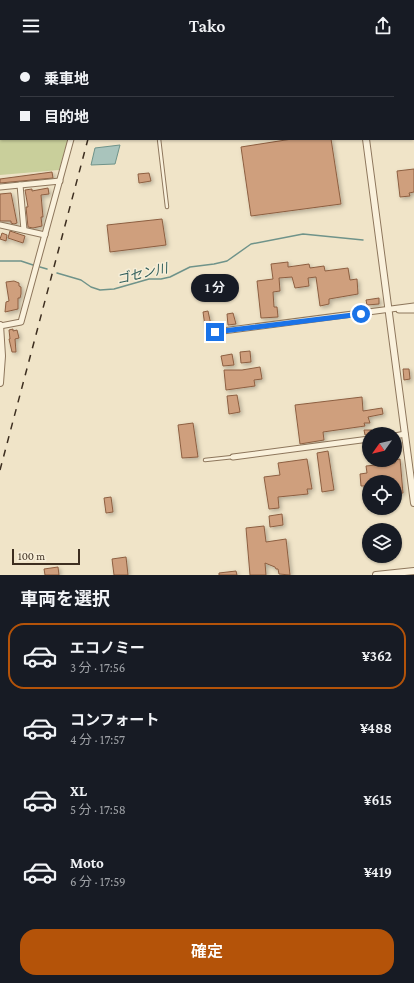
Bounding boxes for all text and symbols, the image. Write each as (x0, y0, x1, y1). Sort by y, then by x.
icon: menu (20, 15, 42, 37)
icon: share (372, 15, 394, 37)
text: Tako (189, 16, 225, 36)
text: 乗車地 (44, 71, 89, 87)
text: 目的地 (44, 109, 89, 125)
water label: ゴセン川 (115, 260, 171, 287)
callout: 1 分 (191, 274, 239, 302)
text: 1 分 (205, 280, 225, 295)
route start (352, 305, 370, 323)
route end (206, 323, 224, 341)
north arrow (362, 427, 402, 467)
map controls (362, 427, 402, 563)
button: locate (362, 475, 402, 515)
button: layers (362, 523, 402, 563)
scale bar (12, 547, 80, 566)
text: 100 m (18, 550, 45, 562)
text: 車両を選択 (20, 589, 110, 609)
icon: car (22, 638, 58, 674)
text: エコノミー (70, 640, 145, 656)
text: ¥362 (362, 648, 392, 664)
text: 3 分 · 17:56 (70, 660, 125, 675)
icon: car (22, 710, 58, 746)
text: コンフォート (70, 712, 160, 728)
text: ¥488 (360, 720, 392, 736)
text: 4 分 · 17:57 (70, 732, 125, 747)
icon: car (22, 782, 58, 818)
text: XL (70, 783, 87, 799)
text: ¥615 (364, 792, 392, 808)
text: 5 分 · 17:58 (70, 802, 126, 817)
icon: car (22, 854, 58, 890)
text: Moto (70, 855, 104, 871)
text: ¥419 (364, 864, 392, 880)
text: 6 分 · 17:59 (70, 874, 126, 889)
button: 確定 (20, 929, 394, 975)

